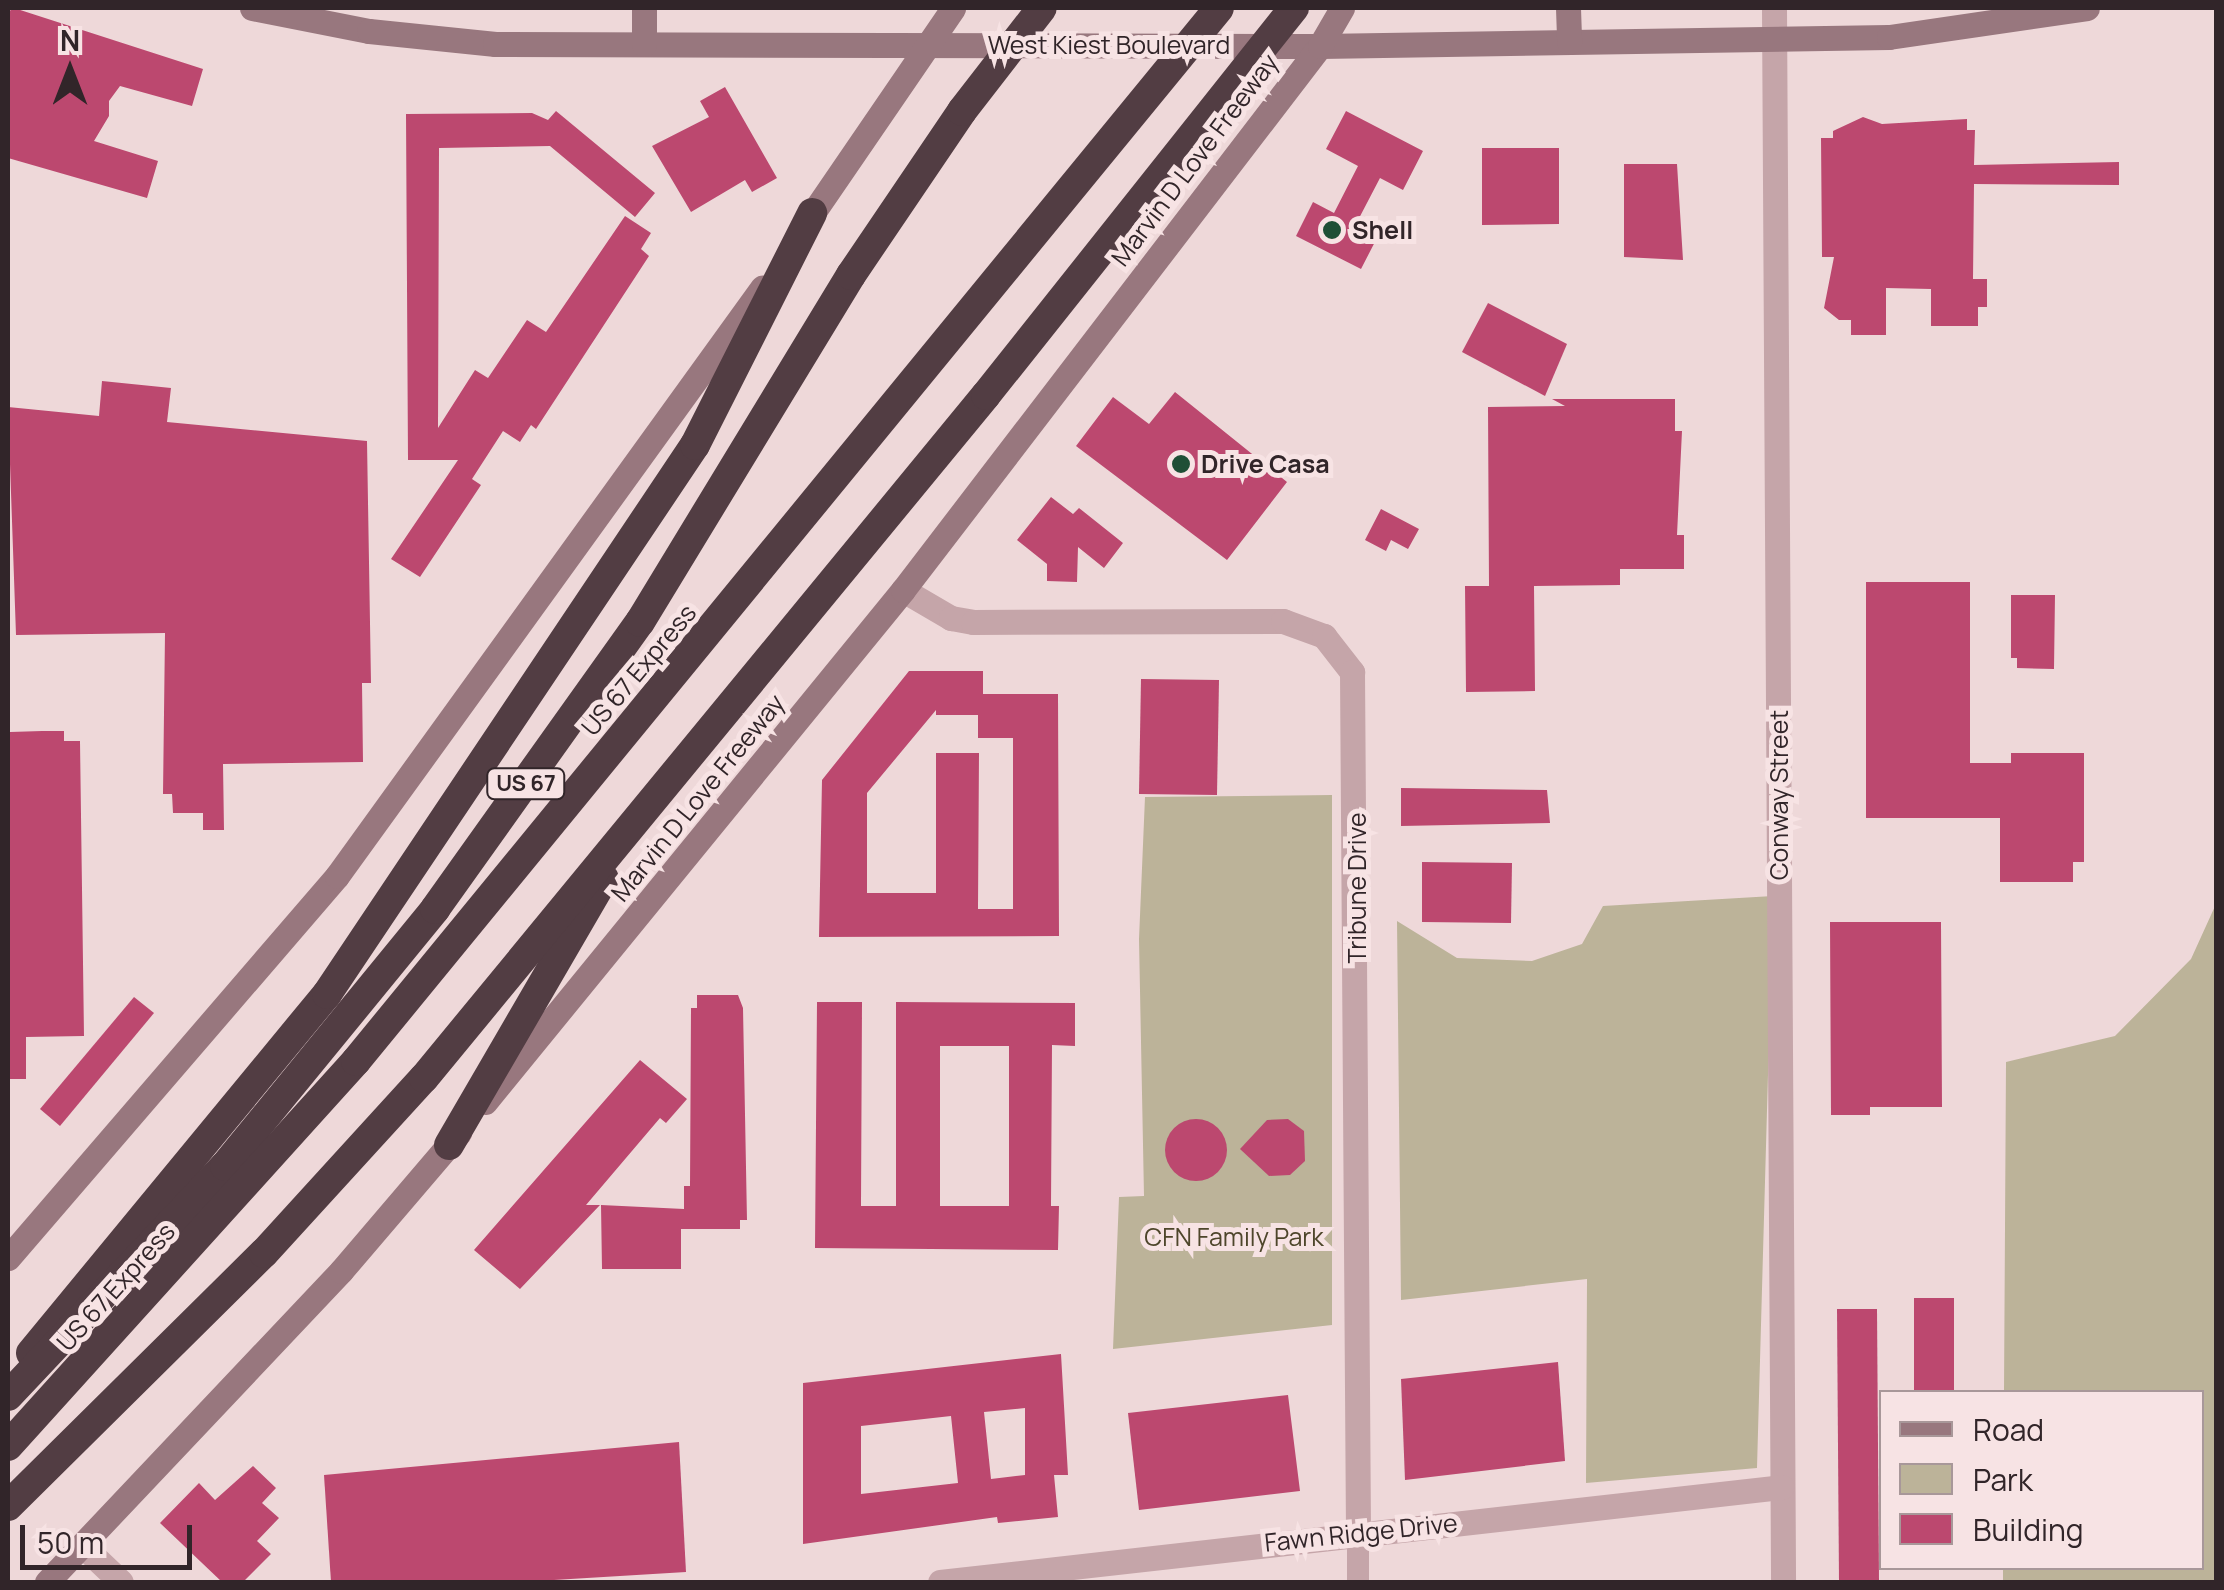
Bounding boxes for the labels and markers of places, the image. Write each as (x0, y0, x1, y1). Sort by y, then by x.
place label: Shell (1352, 215, 1413, 245)
marker: Shell (1321, 219, 1343, 241)
place label: Drive Casa (1201, 449, 1330, 479)
marker: Drive Casa (1170, 453, 1192, 475)

